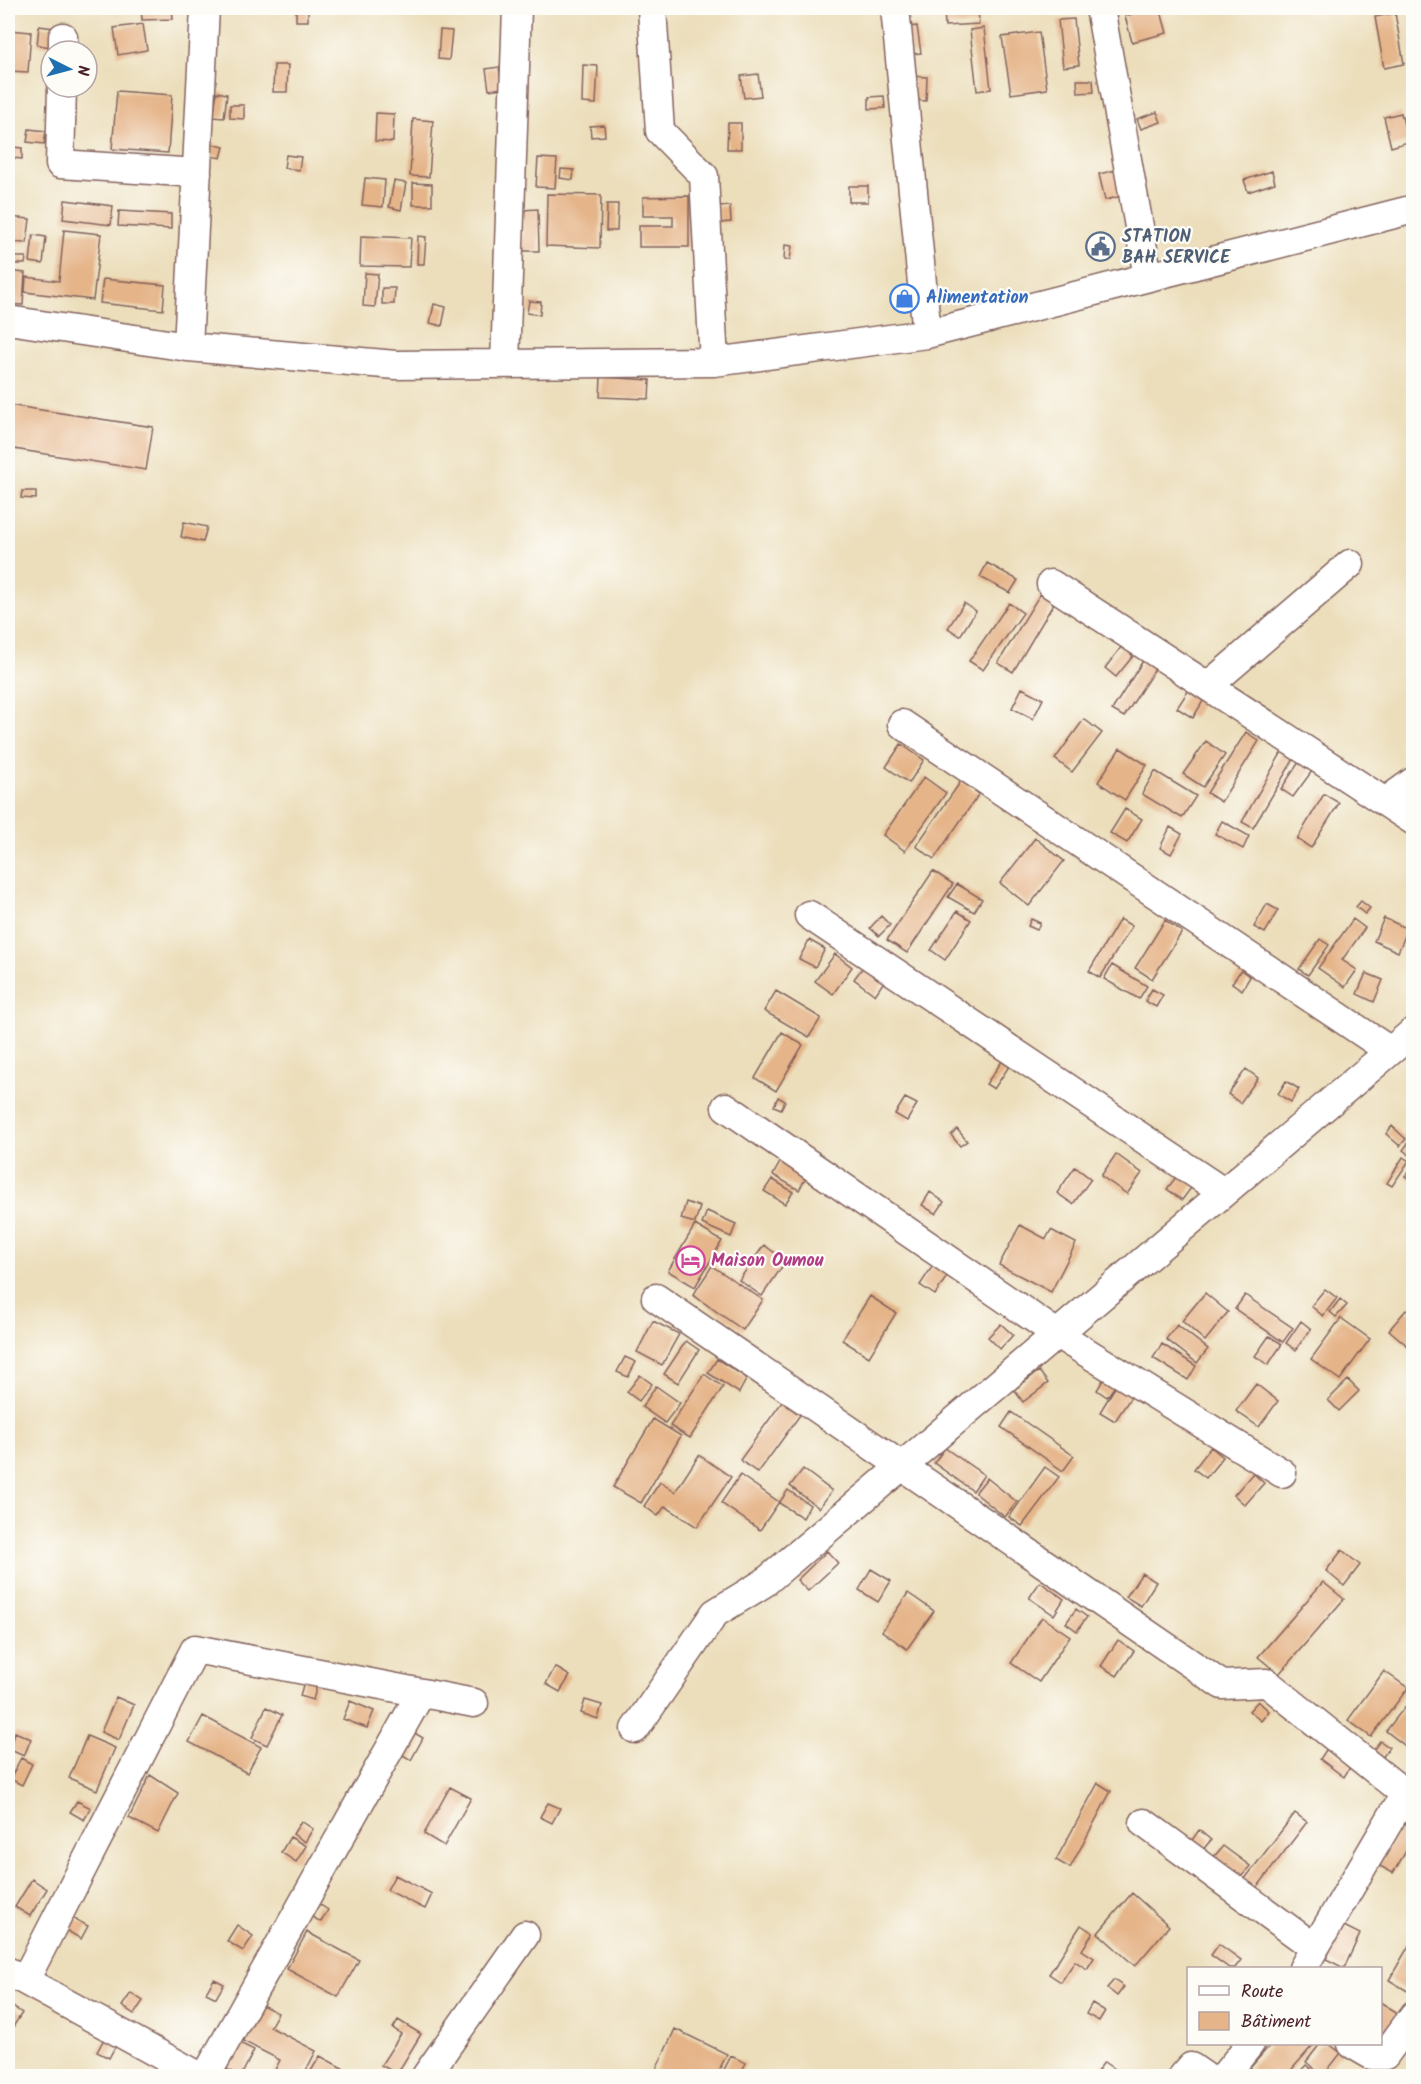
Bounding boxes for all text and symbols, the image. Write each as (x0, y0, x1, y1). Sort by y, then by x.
north arrow (39, 39, 99, 99)
text: N (69, 64, 95, 77)
place label: STATION BAH SERVICE (1122, 223, 1231, 273)
public building icon: STATION BAH SERVICE (1085, 231, 1117, 263)
shop icon: Alimentation (889, 282, 921, 314)
place label: Alimentation (926, 284, 1029, 313)
hotel icon: Maison Oumou (674, 1245, 706, 1277)
place label: Maison Oumou (711, 1247, 824, 1276)
legend (1187, 1967, 1382, 2045)
text: Route (1241, 1978, 1283, 2007)
text: Bâtiment (1241, 2008, 1312, 2037)

